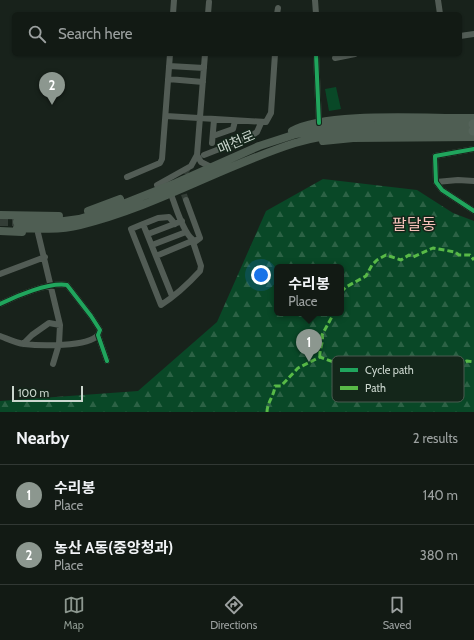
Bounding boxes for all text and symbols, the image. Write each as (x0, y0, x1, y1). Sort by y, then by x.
search box (12, 12, 462, 56)
icon: search (26, 23, 48, 45)
text: Search here (58, 25, 133, 43)
pin: 2 (39, 72, 65, 105)
street label: 매천로 (215, 126, 257, 158)
district label: 팔달동 (392, 215, 436, 234)
popup (274, 264, 344, 316)
your location (251, 265, 271, 285)
text: 수리봉 (288, 275, 330, 293)
text: Place (288, 293, 317, 309)
pin: 1 (296, 329, 322, 362)
legend (332, 356, 464, 402)
text: Cycle path (365, 363, 414, 377)
text: Path (365, 381, 386, 395)
scale bar (12, 384, 83, 403)
text: 100 m (18, 386, 49, 400)
text: Nearby (16, 428, 69, 448)
text: 2 results (413, 430, 458, 446)
text: 수리봉 (54, 479, 95, 497)
text: 1 (27, 487, 31, 503)
text: 140 m (423, 487, 458, 503)
text: Place (54, 497, 83, 513)
text: 농산 A동(중앙청과) (54, 539, 173, 557)
text: 2 (26, 547, 32, 563)
text: 380 m (420, 547, 458, 563)
text: Place (54, 557, 83, 573)
tab: Map (63, 594, 85, 632)
tab: Directions (210, 594, 257, 632)
tab: Saved (383, 594, 411, 632)

